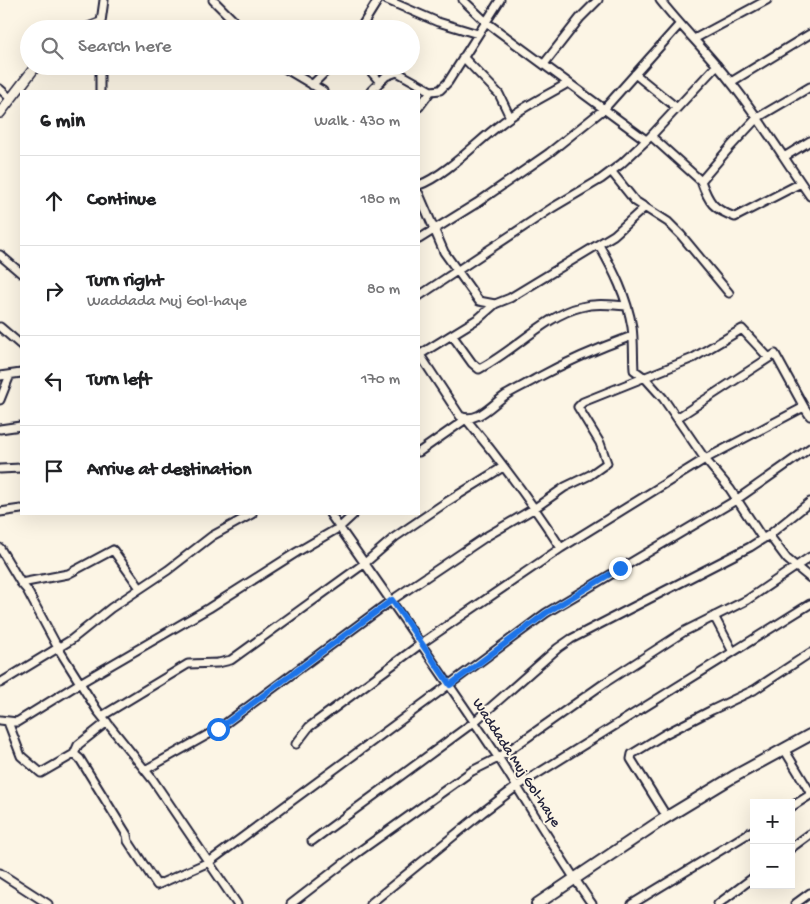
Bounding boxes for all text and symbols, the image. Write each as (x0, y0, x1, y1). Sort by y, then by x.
search box (20, 20, 420, 75)
icon: search (38, 34, 66, 62)
text: Search here (78, 36, 172, 59)
text: 6 min (40, 110, 85, 135)
text: Walk · 430 m (314, 113, 400, 132)
icon: ahead (40, 187, 68, 215)
text: Continue (87, 189, 156, 212)
text: 180 m (361, 191, 400, 210)
text: Turn right (87, 270, 163, 293)
icon: right (40, 277, 68, 305)
text: 80 m (367, 281, 400, 300)
text: Waddada Muj Gol-haye (87, 293, 247, 312)
icon: left (40, 367, 68, 395)
text: Turn left (87, 369, 151, 392)
text: 170 m (361, 371, 400, 390)
icon: arrive (40, 457, 68, 485)
text: Arrive at destination (87, 459, 251, 482)
route end (609, 557, 632, 580)
street label: Waddada Muj Gol-haye (468, 695, 564, 831)
route start (207, 718, 230, 741)
map controls (750, 799, 795, 889)
button: + (750, 799, 795, 844)
button: − (750, 844, 795, 889)

